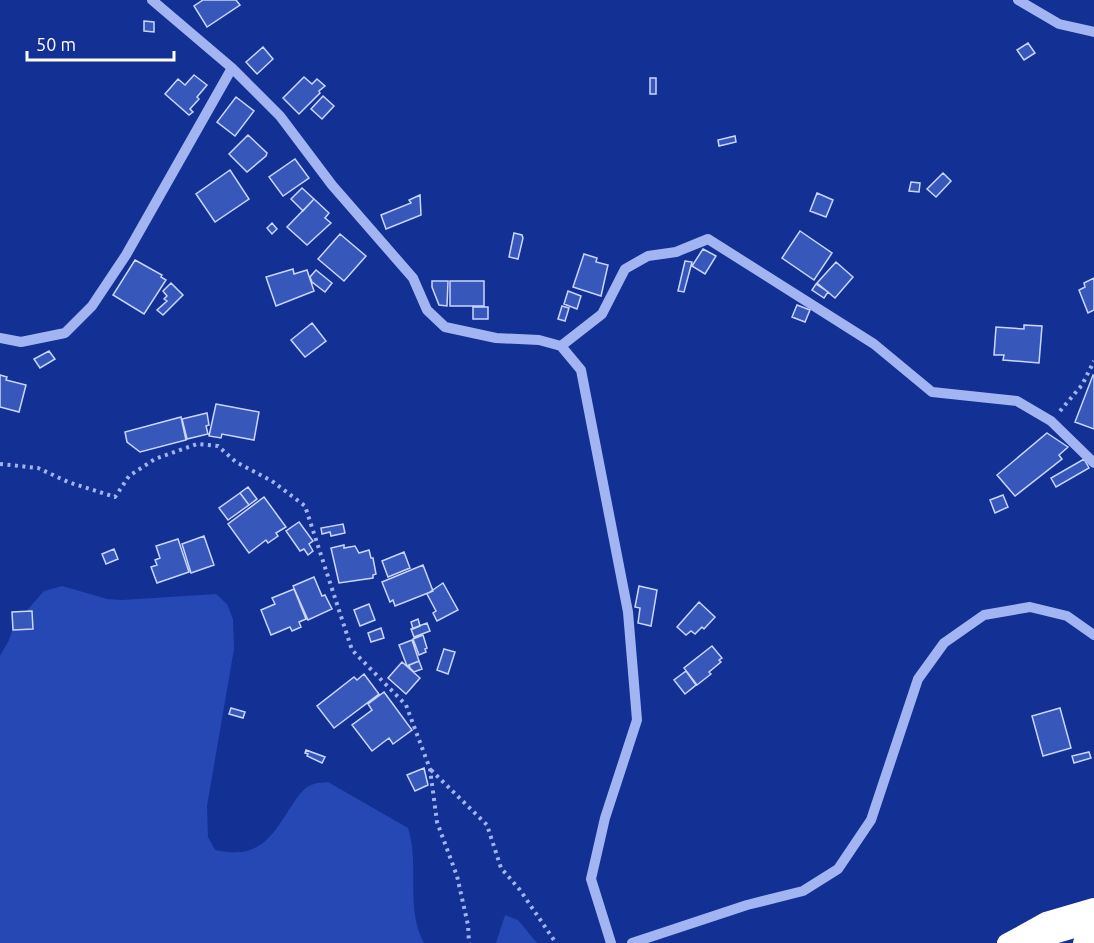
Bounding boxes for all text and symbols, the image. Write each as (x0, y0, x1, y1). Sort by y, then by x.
scale bar (27, 24, 174, 62)
text: 50 m (36, 34, 76, 54)

